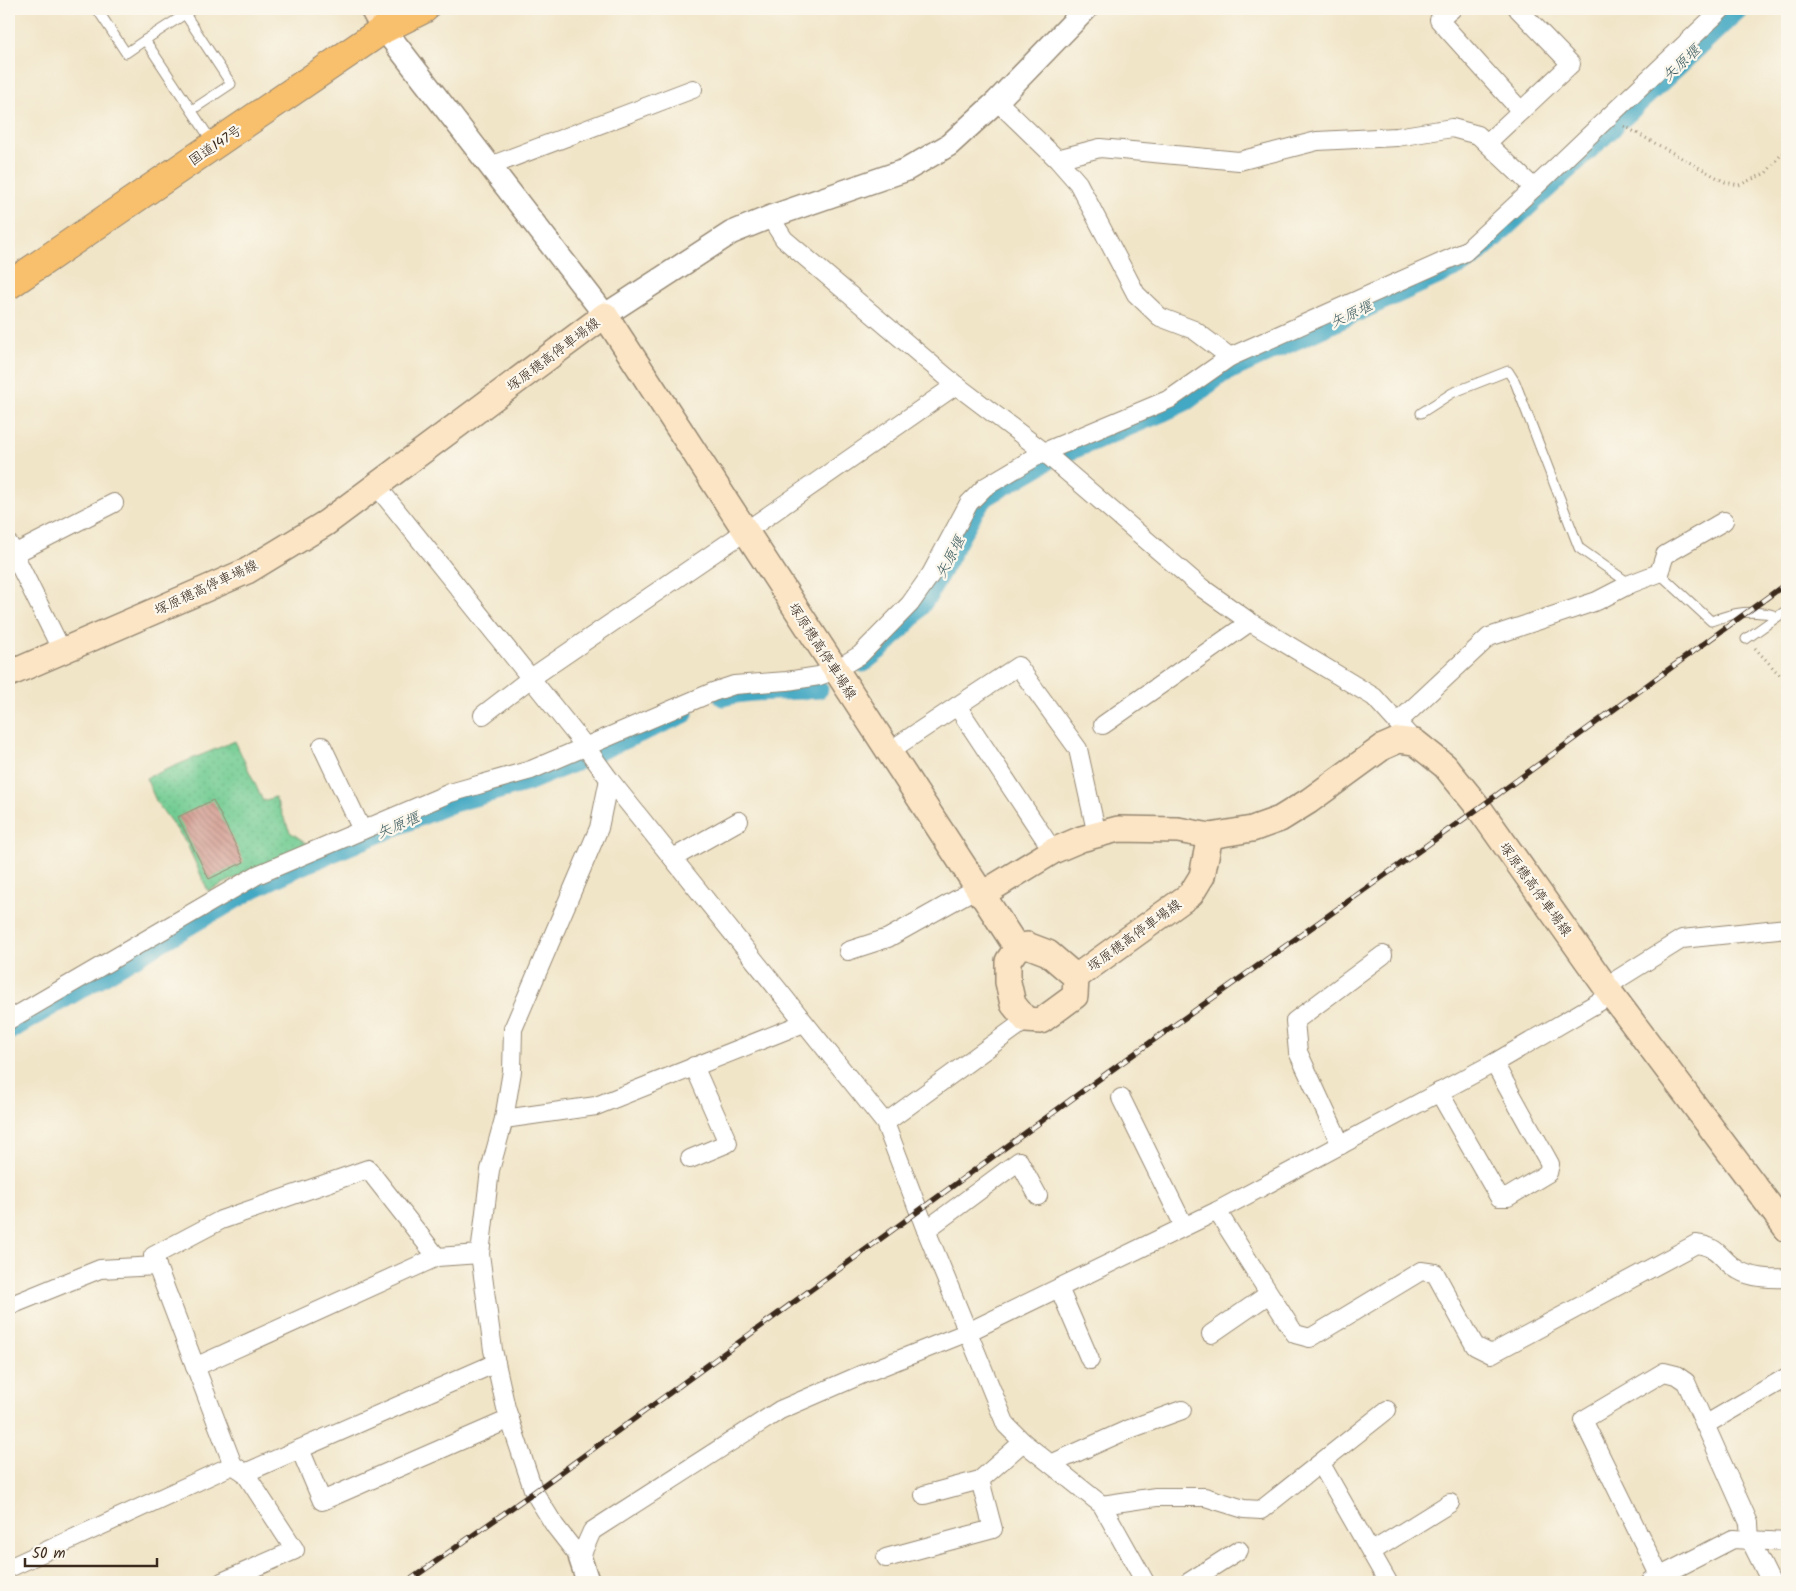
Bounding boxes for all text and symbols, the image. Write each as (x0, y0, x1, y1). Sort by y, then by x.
water label: 矢原堰 (1657, 38, 1708, 88)
street label: 国道147号 (184, 120, 247, 172)
water label: 矢原堰 (1326, 294, 1379, 335)
street label: 塚原穂高停車場線 (502, 312, 605, 397)
water label: 矢原堰 (930, 530, 973, 583)
street label: 塚原穂高停車場線 (151, 554, 262, 622)
street label: 塚原穂高停車場線 (782, 599, 862, 705)
water label: 矢原堰 (373, 805, 426, 846)
street label: 塚原穂高停車場線 (1493, 838, 1577, 941)
street label: 塚原穂高停車場線 (1083, 894, 1186, 978)
scale bar (25, 1536, 158, 1568)
text: 50 m (32, 1542, 66, 1566)

